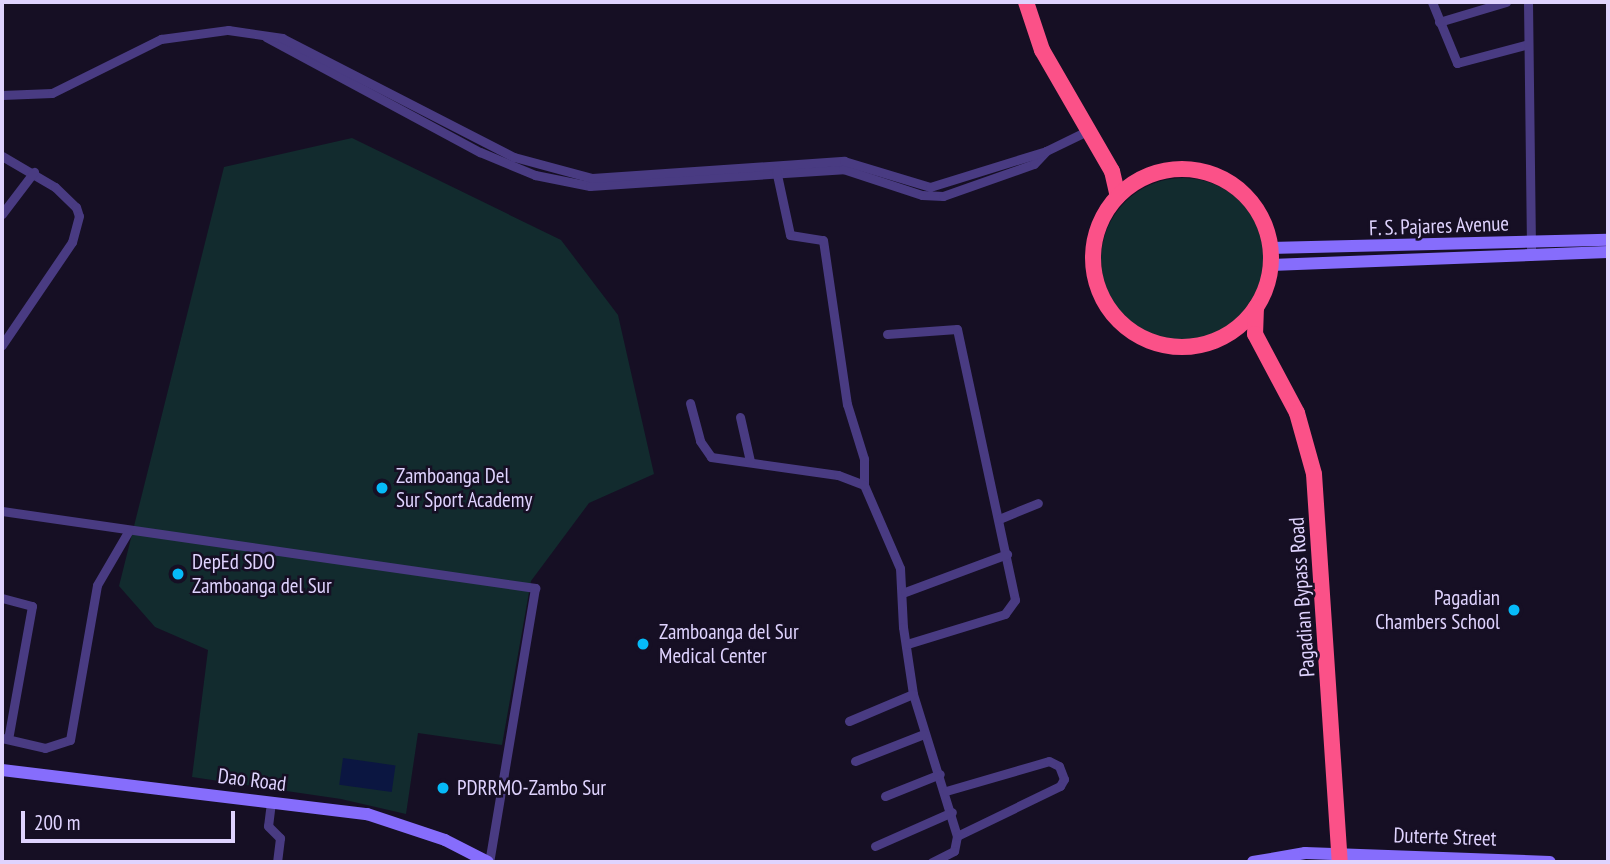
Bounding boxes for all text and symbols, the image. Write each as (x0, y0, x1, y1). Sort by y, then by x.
street label: F. S. Pajares Avenue (1367, 211, 1511, 241)
place label: Zamboanga Del Sur Sport Academy (396, 463, 533, 513)
marker: Zamboanga Del Sur Sport Academy (374, 480, 390, 496)
street label: Pagadian Bypass Road (1284, 516, 1320, 678)
place label: DepEd SDO Zamboanga del Sur (192, 549, 332, 599)
marker: DepEd SDO Zamboanga del Sur (170, 566, 186, 582)
place label: Pagadian Chambers School (1375, 585, 1500, 635)
marker: Pagadian Chambers School (1506, 602, 1522, 618)
place label: Zamboanga del Sur Medical Center (659, 619, 799, 669)
marker: Zamboanga del Sur Medical Center (633, 634, 653, 654)
street label: Dao Road (216, 763, 288, 797)
place label: PDRRMO-Zambo Sur (457, 775, 606, 801)
marker: PDRRMO-Zambo Sur (435, 780, 451, 796)
scale bar (24, 798, 238, 842)
text: 200 m (34, 809, 80, 836)
street label: Duterte Street (1393, 823, 1497, 851)

